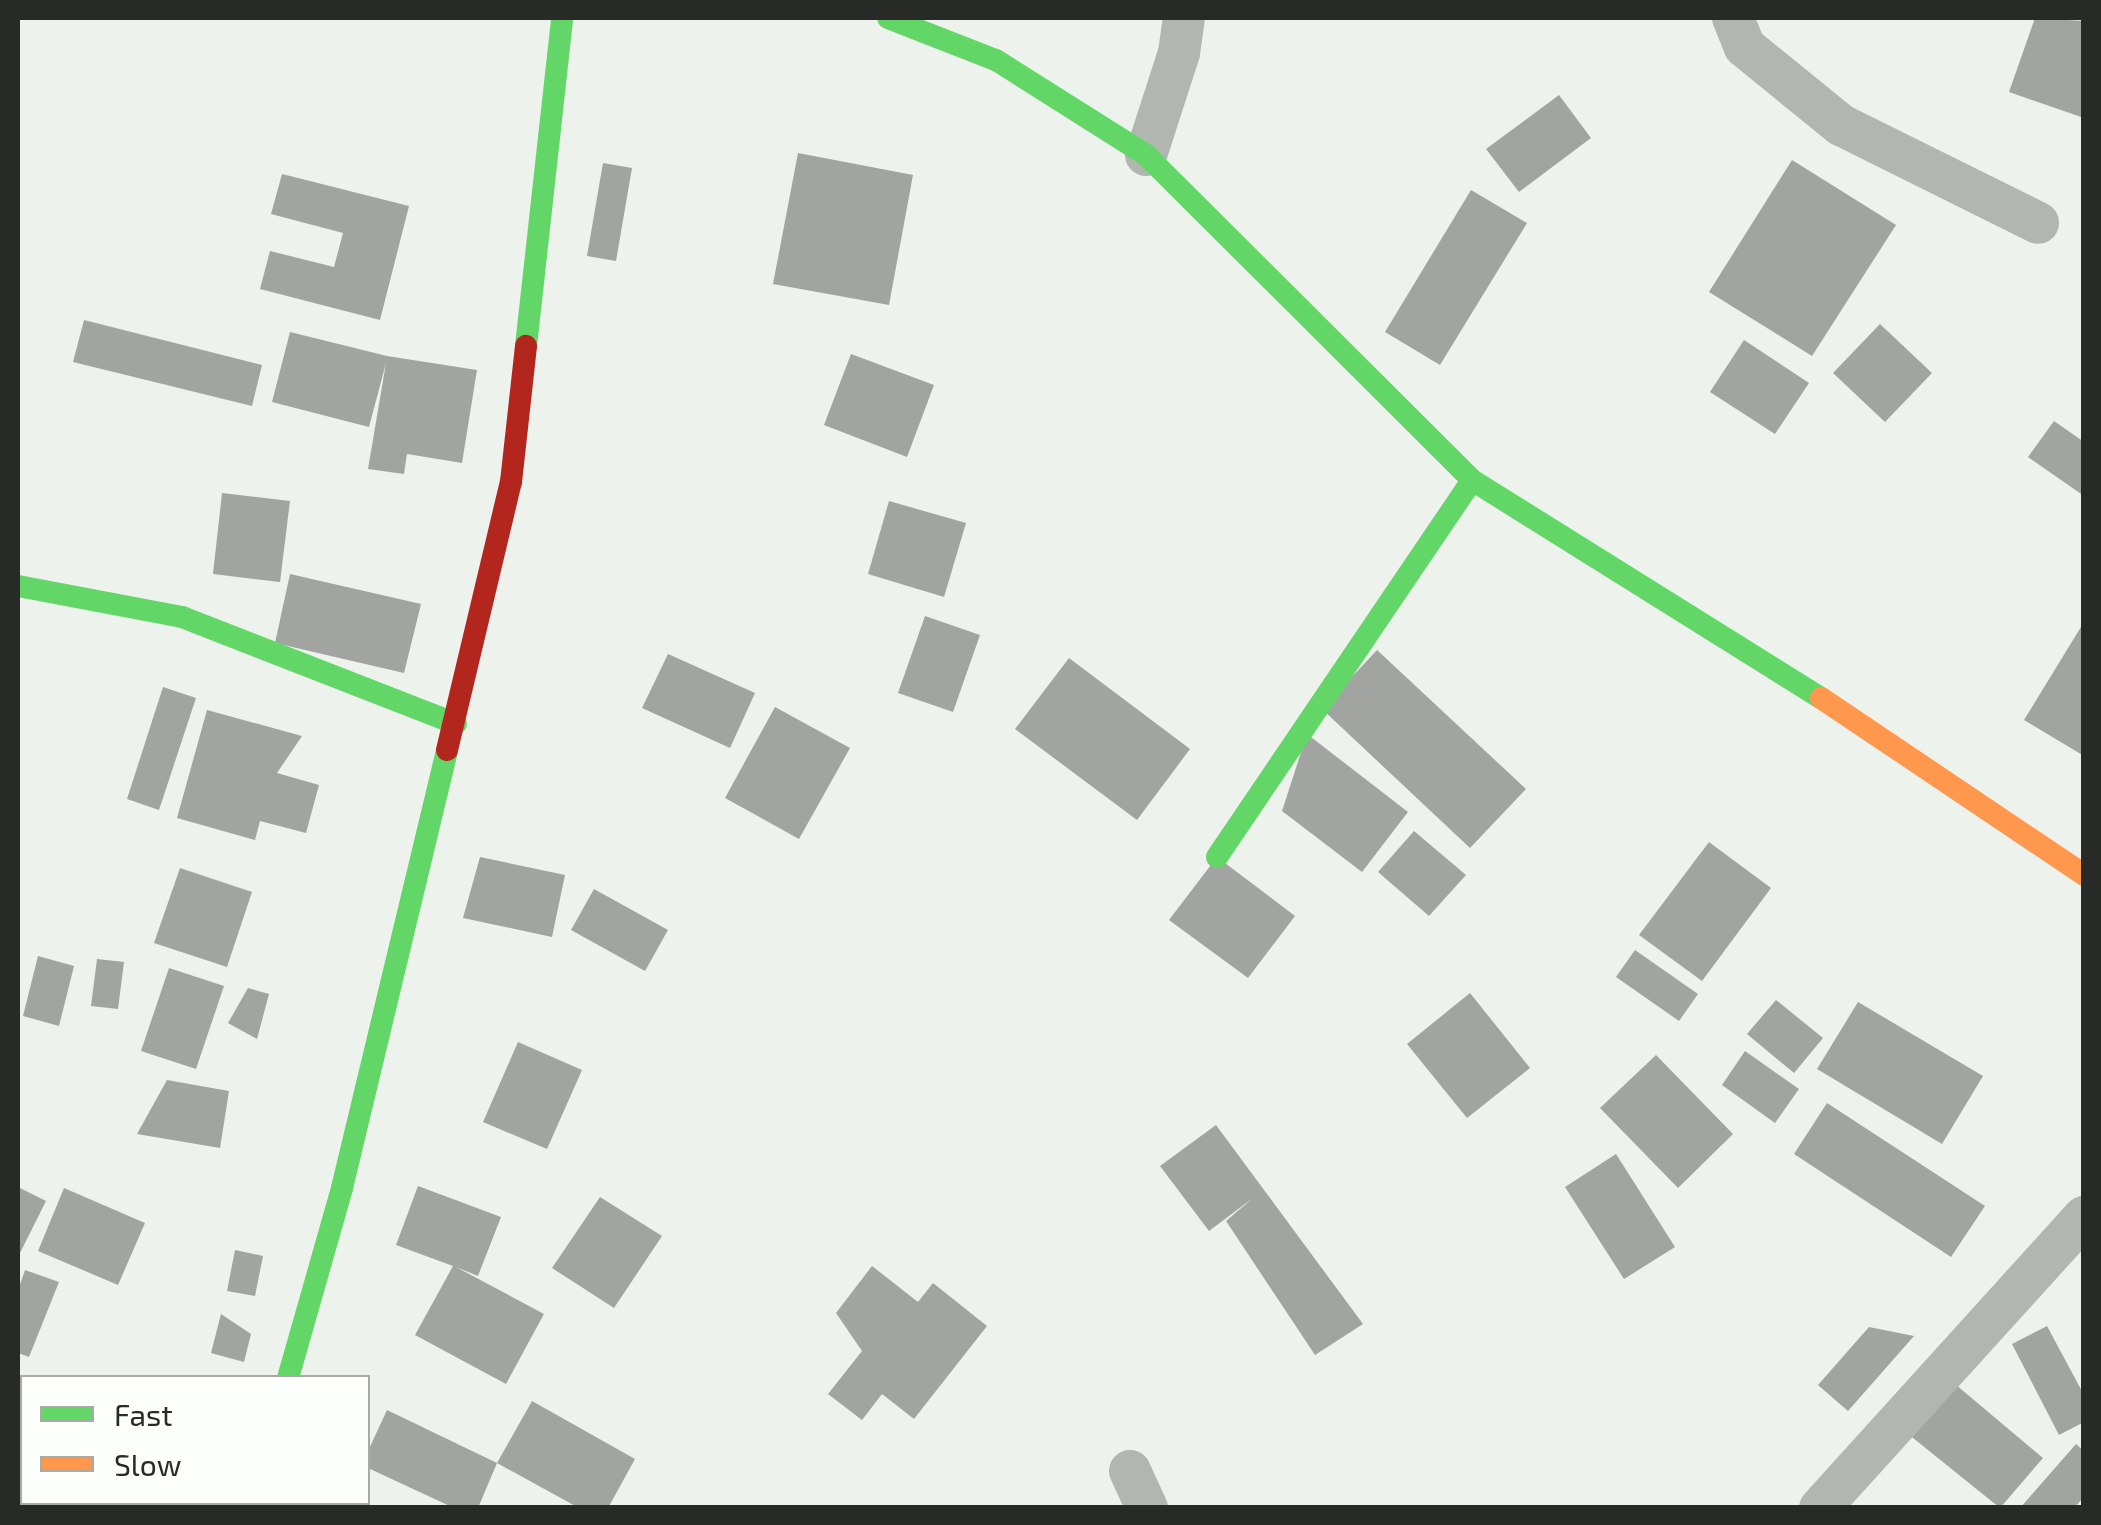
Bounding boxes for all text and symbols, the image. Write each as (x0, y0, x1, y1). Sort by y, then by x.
legend (20, 1375, 370, 1505)
text: Fast (114, 1396, 173, 1432)
text: Slow (114, 1446, 181, 1482)

